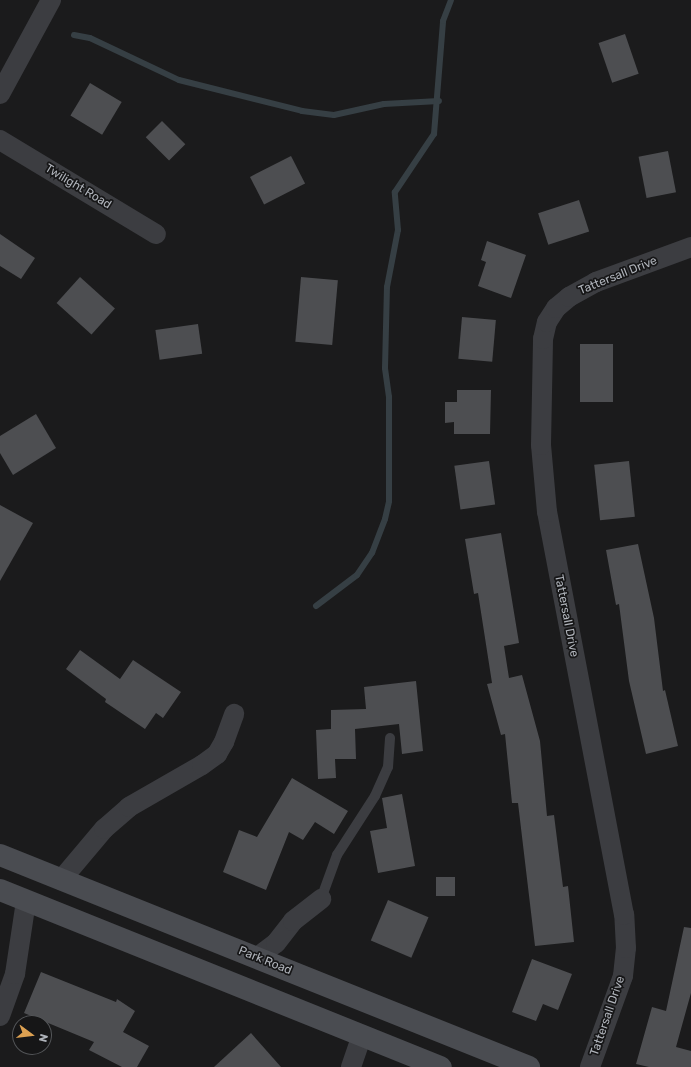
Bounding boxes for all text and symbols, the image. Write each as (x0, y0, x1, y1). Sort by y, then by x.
street label: Twilight Road (42, 162, 114, 212)
street label: Tattersall Drive (577, 254, 659, 298)
street label: Tattersall Drive (551, 574, 581, 658)
street label: Park Road (236, 944, 294, 978)
street label: Tattersall Drive (588, 974, 628, 1058)
north arrow (12, 1015, 52, 1055)
text: N (36, 1032, 50, 1043)

